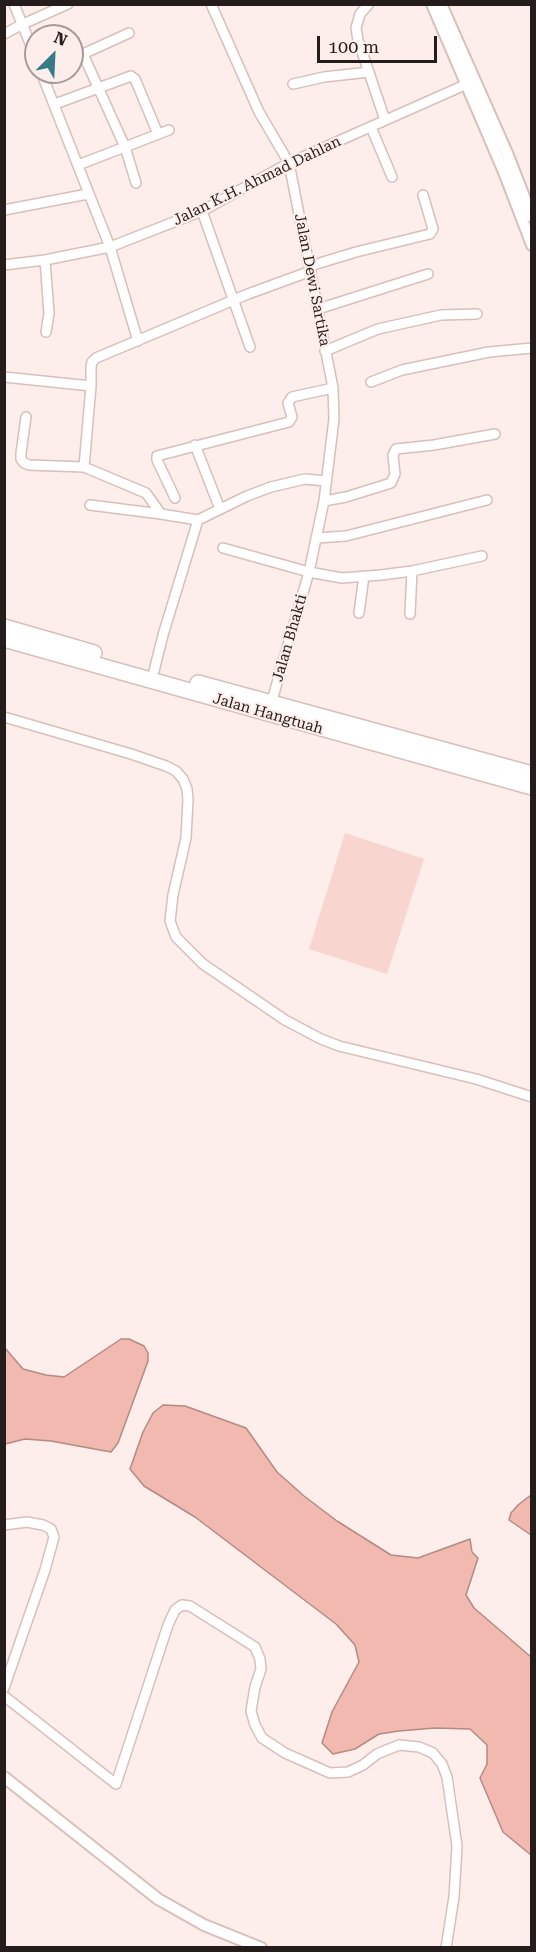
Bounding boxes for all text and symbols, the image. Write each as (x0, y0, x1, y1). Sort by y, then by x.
north arrow (24, 24, 84, 84)
scale bar (320, 24, 440, 62)
text: N (51, 28, 70, 50)
text: 100 m (328, 36, 379, 57)
street label: Jalan K.H. Ahmad Dahlan (170, 132, 344, 230)
street label: Jalan Dewi Sartika (290, 212, 334, 348)
street label: Jalan Bhakti (269, 592, 311, 684)
street label: Jalan Hangtuah (211, 690, 325, 738)

